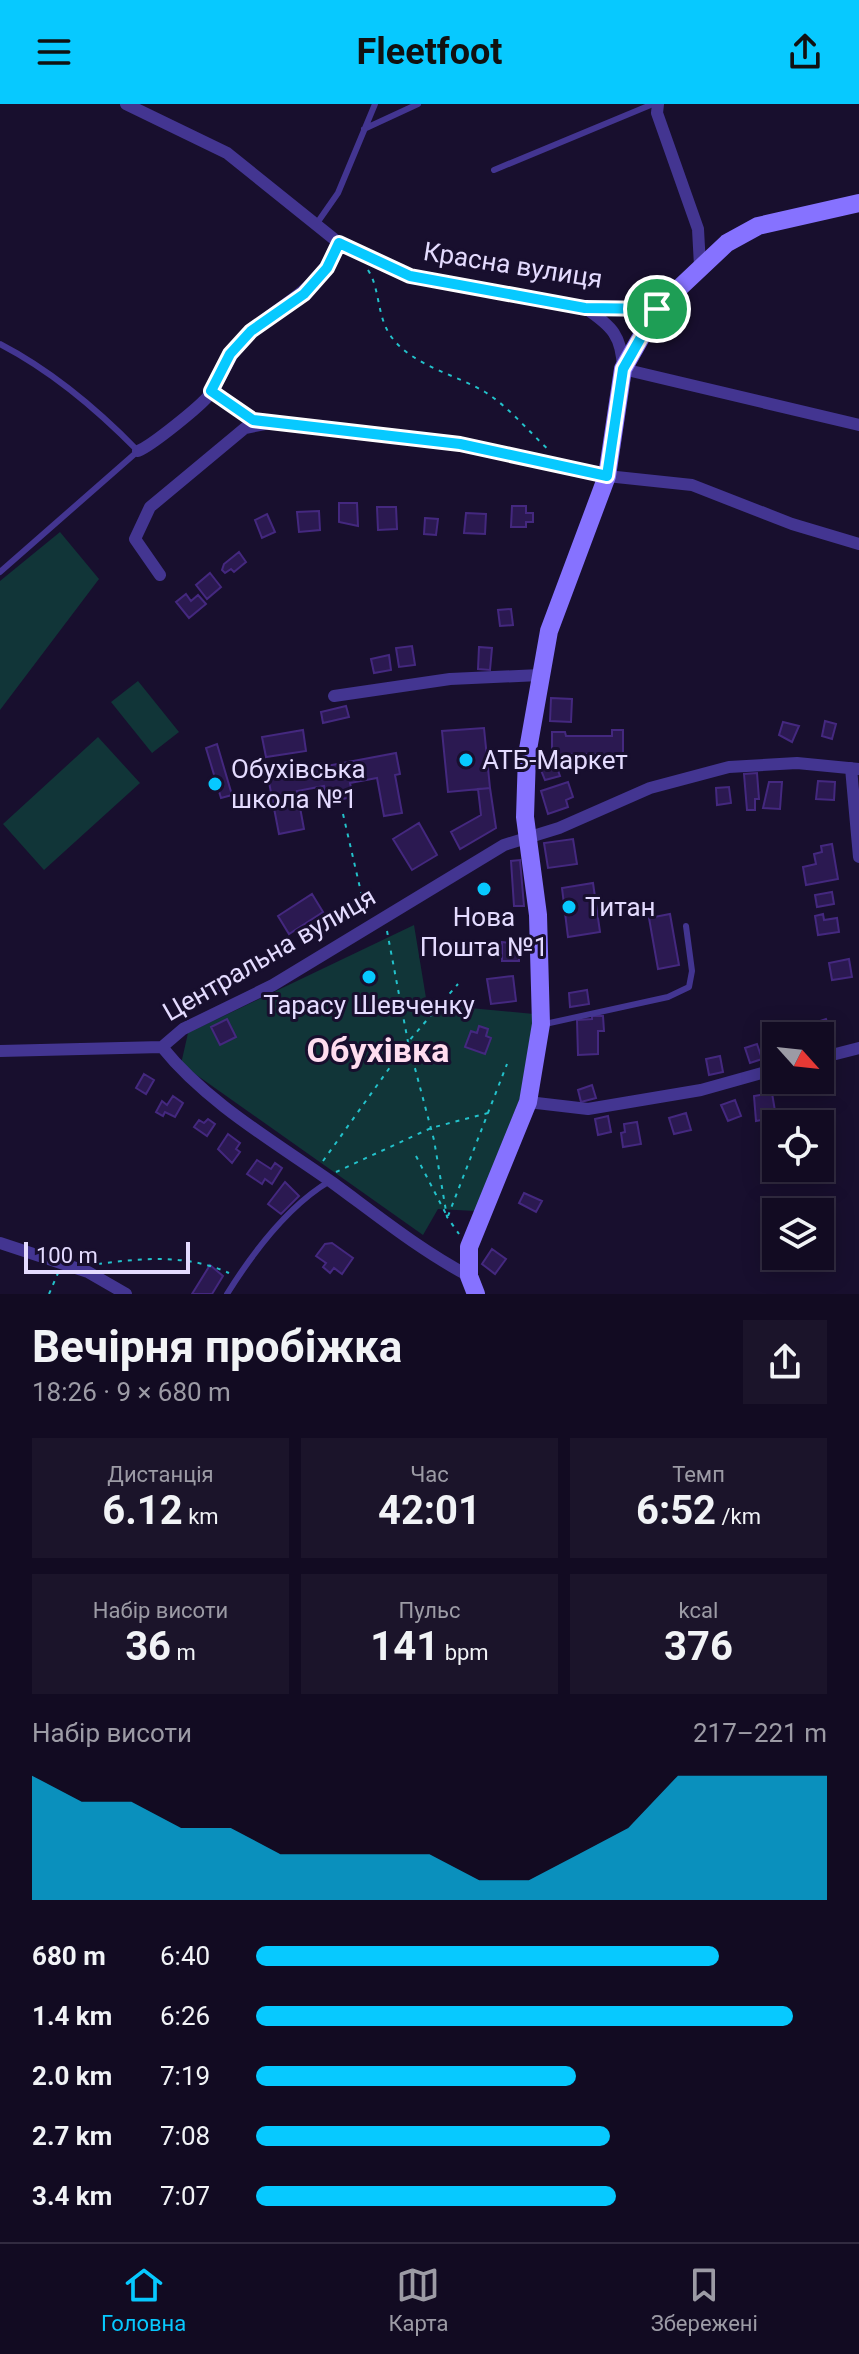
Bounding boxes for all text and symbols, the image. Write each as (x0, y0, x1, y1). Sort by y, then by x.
icon: menu (32, 30, 76, 74)
icon: share (783, 30, 827, 74)
text: Fleetfoot (356, 31, 503, 73)
street label: Красна вулиця (421, 236, 605, 294)
pin (623, 275, 691, 343)
icon: arrive (635, 287, 679, 331)
place label: АТБ-Маркет (482, 745, 628, 775)
marker: АТБ-Маркет (457, 751, 475, 769)
place label: Обухівська школа №1 (231, 754, 366, 814)
marker: Обухівська школа №1 (206, 775, 224, 793)
marker: Нова Пошта №1 (475, 880, 493, 898)
street label: Центральна вулиця (158, 881, 380, 1027)
place label: Титан (585, 892, 656, 922)
marker: Титан (560, 898, 578, 916)
place label: Нова Пошта №1 (420, 902, 548, 962)
marker: Тарасу Шевченку (360, 968, 378, 986)
place label: Тарасу Шевченку (263, 990, 475, 1020)
north arrow (762, 1022, 834, 1094)
map controls (762, 1022, 834, 1270)
district label: Обухівка (307, 1030, 449, 1070)
button: locate (762, 1110, 834, 1182)
button: layers (762, 1198, 834, 1270)
scale bar (24, 1238, 190, 1274)
text: 100 m (36, 1243, 98, 1268)
button: share (743, 1320, 827, 1404)
text: Вечірня пробіжка (32, 1321, 402, 1373)
text: 18:26 · 9 × 680 m (32, 1377, 231, 1407)
text: Дистанція (107, 1462, 214, 1487)
text: Час (410, 1462, 449, 1487)
text: Темп (672, 1462, 725, 1487)
text: 6.12 (102, 1487, 183, 1534)
text: 42:01 (378, 1487, 481, 1534)
text: 6:52 (636, 1487, 716, 1534)
text: km (183, 1504, 219, 1529)
text: /km (716, 1504, 761, 1529)
text: Набір висоти (93, 1598, 228, 1623)
text: Пульс (399, 1598, 460, 1623)
text: kcal (679, 1598, 718, 1623)
text: 36 (125, 1623, 171, 1670)
text: 141 (370, 1623, 439, 1670)
text: 376 (664, 1623, 733, 1670)
text: m (171, 1640, 196, 1665)
text: bpm (439, 1640, 489, 1665)
text: Набір висоти (32, 1718, 192, 1748)
text: 217–221 m (693, 1718, 827, 1748)
text: 680 m (32, 1941, 106, 1971)
text: 6:40 (160, 1941, 210, 1971)
text: 1.4 km (32, 2001, 112, 2031)
text: 6:26 (160, 2001, 210, 2031)
text: 2.0 km (32, 2061, 112, 2091)
text: 7:19 (160, 2061, 210, 2091)
text: 2.7 km (32, 2121, 112, 2151)
text: 7:08 (160, 2121, 210, 2151)
text: 3.4 km (32, 2181, 112, 2211)
text: 7:07 (160, 2181, 210, 2211)
tab: Головна (101, 2263, 186, 2336)
tab: Карта (388, 2263, 448, 2336)
tab: Збережені (651, 2263, 758, 2336)

